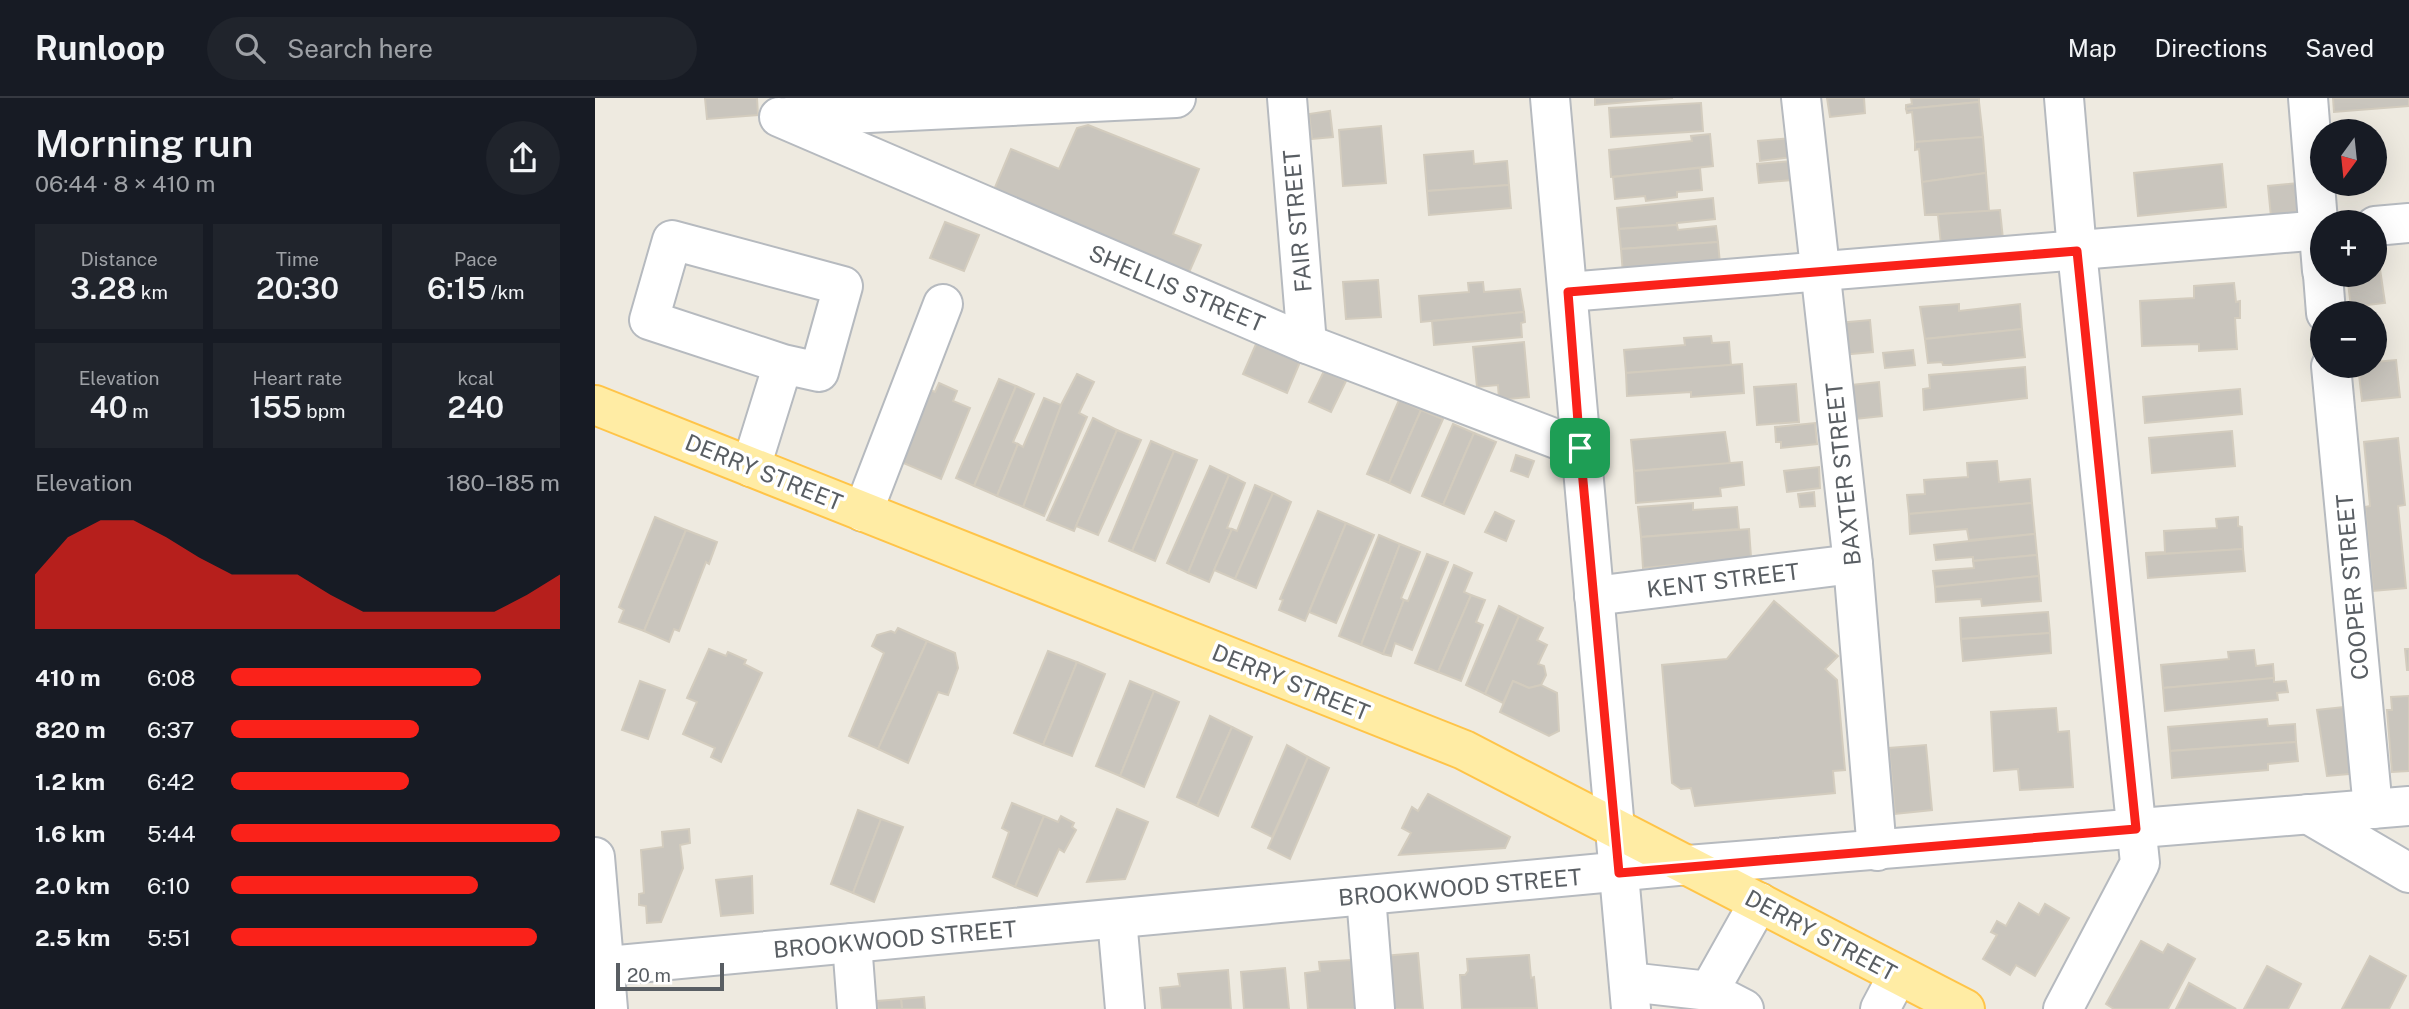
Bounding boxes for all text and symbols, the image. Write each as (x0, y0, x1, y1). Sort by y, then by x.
search box (207, 17, 697, 80)
text: Runloop (35, 29, 165, 67)
icon: search (231, 29, 269, 67)
text: Search here (287, 33, 433, 64)
text: Map (2068, 34, 2117, 62)
text: Directions (2155, 34, 2267, 62)
text: Saved (2305, 34, 2374, 62)
north arrow (2310, 119, 2387, 196)
map controls (2310, 119, 2387, 378)
text: Morning run (35, 121, 253, 166)
button: share (486, 121, 560, 195)
street label: FAIR STREET (1277, 148, 1317, 293)
text: 06:44 · 8 × 410 m (35, 170, 215, 197)
button: + (2310, 210, 2387, 287)
street label: SHELLIS STREET (1085, 239, 1269, 337)
text: Distance (81, 248, 158, 270)
text: Time (276, 248, 319, 270)
text: Pace (454, 248, 498, 270)
text: 3.28 (70, 270, 136, 306)
text: 20:30 (256, 270, 339, 306)
text: 6:15 (427, 270, 486, 306)
text: km (136, 281, 168, 303)
text: /km (486, 281, 525, 303)
button: − (2310, 301, 2387, 378)
text: Elevation (79, 367, 159, 389)
text: Heart rate (253, 367, 342, 389)
text: kcal (457, 367, 494, 389)
street label: BAXTER STREET (1820, 381, 1866, 567)
text: 40 (90, 389, 128, 425)
text: 155 (250, 389, 302, 425)
text: 240 (447, 389, 504, 425)
text: m (128, 400, 149, 422)
text: bpm (302, 400, 345, 422)
pin (1550, 418, 1610, 478)
street label: DERRY STREET (681, 428, 847, 516)
icon: arrive (1561, 429, 1599, 467)
text: Elevation (35, 469, 133, 496)
text: 180–185 m (446, 469, 560, 496)
street label: COOPER STREET (2330, 492, 2374, 681)
street label: KENT STREET (1645, 557, 1801, 603)
street label: DERRY STREET (1208, 638, 1374, 726)
text: 410 m (35, 664, 101, 691)
text: 6:08 (147, 664, 195, 691)
text: 820 m (35, 716, 106, 743)
text: 6:37 (147, 716, 194, 743)
text: 1.2 km (35, 768, 105, 795)
text: 6:42 (147, 768, 195, 795)
text: 1.6 km (35, 820, 105, 847)
text: 5:44 (147, 820, 196, 847)
street label: BROOKWOOD STREET (1337, 863, 1583, 911)
text: 2.0 km (35, 872, 110, 899)
text: 6:10 (147, 872, 190, 899)
street label: DERRY STREET (1741, 884, 1902, 986)
street label: BROOKWOOD STREET (772, 915, 1018, 963)
text: 2.5 km (35, 924, 110, 951)
text: 5:51 (147, 924, 191, 951)
scale bar (616, 960, 725, 992)
text: 20 m (627, 964, 671, 986)

